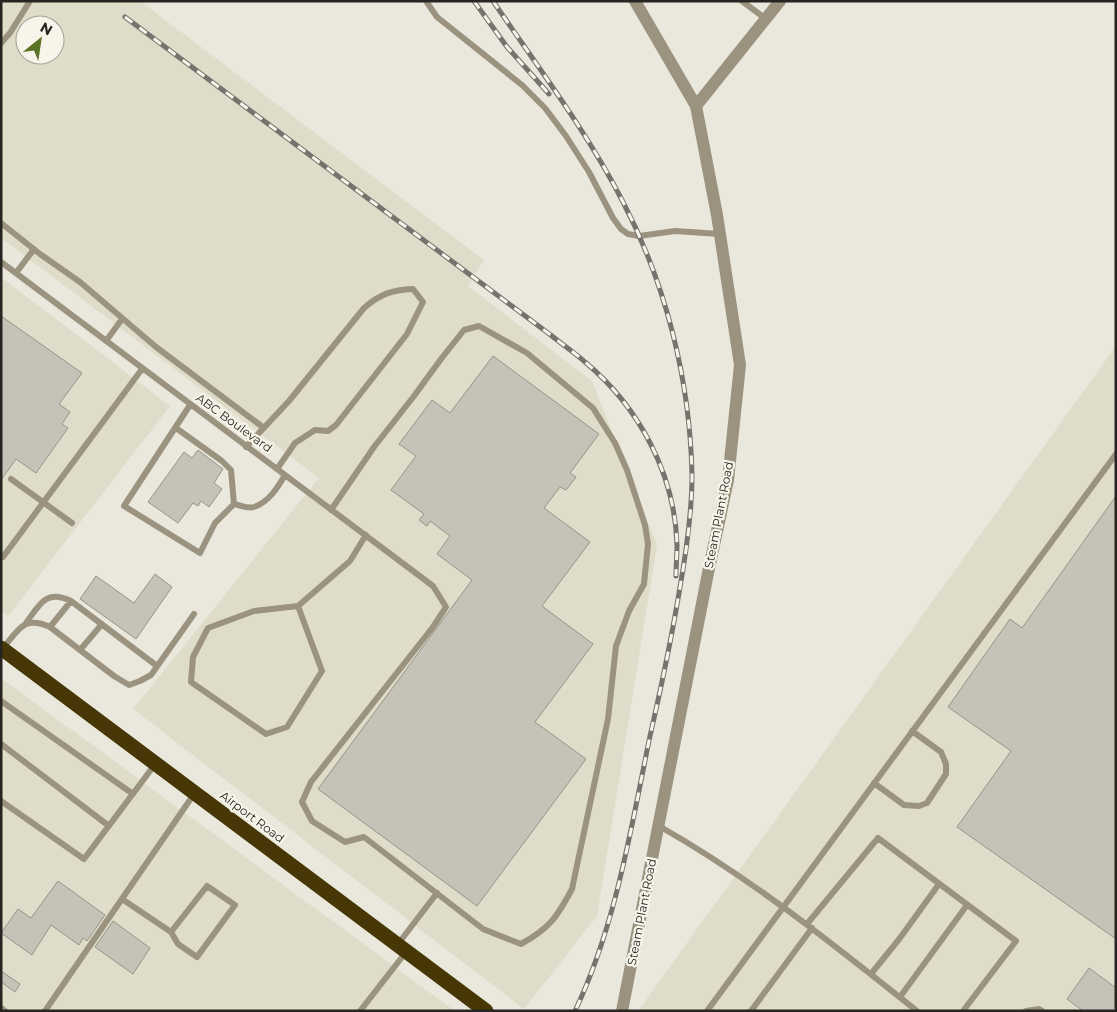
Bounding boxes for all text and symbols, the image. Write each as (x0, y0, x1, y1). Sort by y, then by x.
north arrow (15, 15, 65, 65)
text: N (37, 18, 56, 39)
street label: ABC Boulevard (193, 390, 275, 455)
street label: Steam Plant Road (701, 460, 736, 570)
street label: Airport Road (217, 788, 287, 846)
street label: Steam Plant Road (624, 857, 659, 967)

